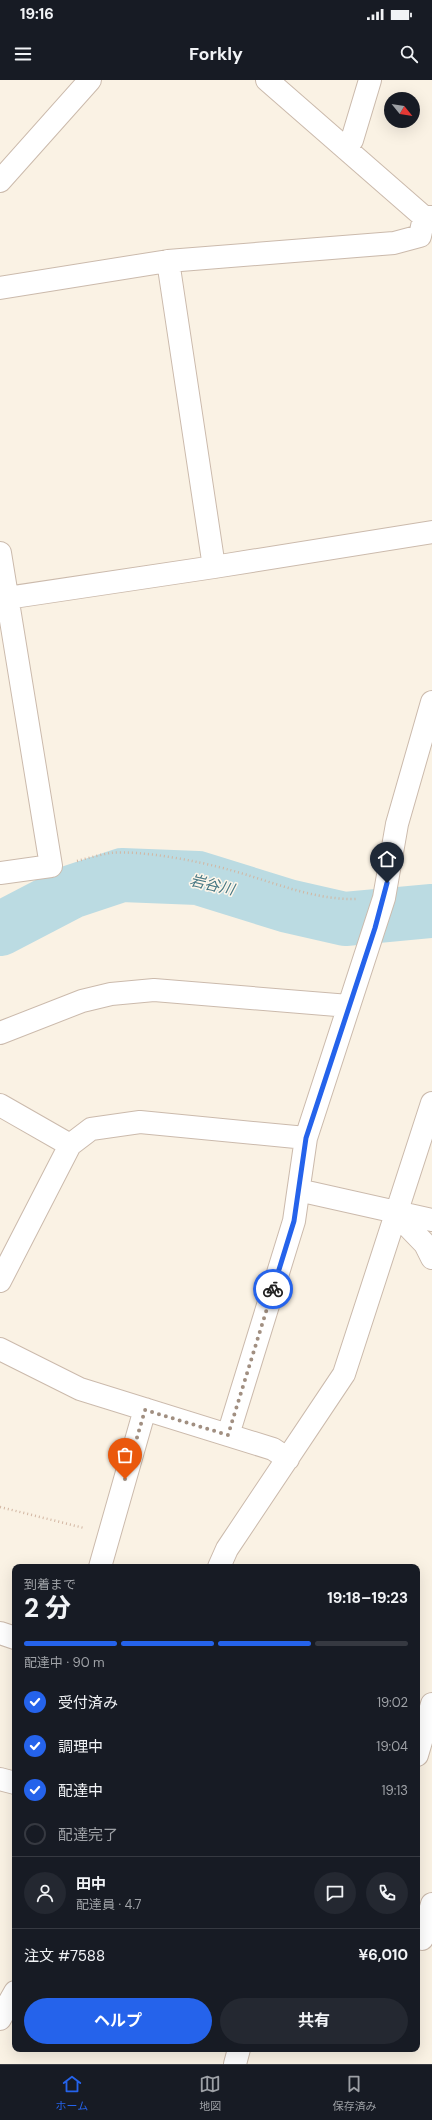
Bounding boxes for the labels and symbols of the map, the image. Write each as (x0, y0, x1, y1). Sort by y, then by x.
north arrow (384, 92, 420, 128)
pin (370, 842, 404, 883)
water label: 岩谷川 (188, 870, 238, 900)
courier (253, 1269, 293, 1309)
pin (108, 1438, 142, 1479)

